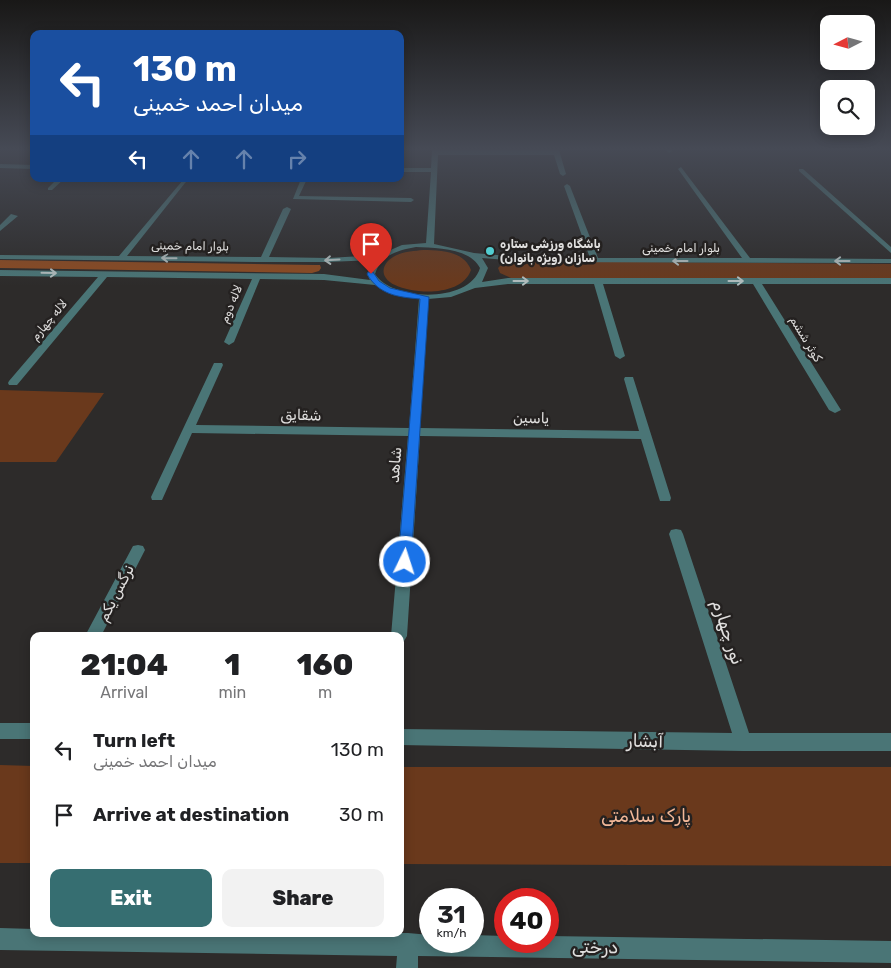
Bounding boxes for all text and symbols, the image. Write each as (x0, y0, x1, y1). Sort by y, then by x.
north arrow (820, 15, 875, 70)
map controls (820, 15, 875, 135)
text: 130 m (133, 48, 237, 90)
icon: left (50, 50, 115, 115)
button: search (820, 80, 875, 135)
text: میدان احمد خمینی (133, 90, 303, 117)
icon: left (124, 145, 152, 173)
icon: ahead (177, 145, 205, 173)
icon: ahead (230, 145, 258, 173)
icon: right (283, 145, 311, 173)
pin (350, 223, 392, 274)
icon: arrive (357, 230, 385, 258)
place label: باشگاه ورزشی ستاره سازان (ویژه بانوان) (500, 237, 601, 265)
street label: بلوار امام خمینی (151, 238, 229, 256)
street label: بلوار امام خمینی (642, 241, 720, 257)
marker: باشگاه ورزشی ستاره سازان (ویژه بانوان) (484, 245, 496, 257)
one-way arrow (162, 254, 178, 263)
one-way arrow (324, 255, 340, 264)
one-way arrow (672, 256, 688, 266)
one-way arrow (835, 256, 851, 266)
one-way arrow (40, 269, 56, 278)
one-way arrow (512, 276, 529, 286)
one-way arrow (728, 276, 744, 286)
street label: لاله دوم (217, 283, 247, 326)
street label: لاله چهارم (28, 297, 72, 344)
street label: کوثر ششم (786, 314, 825, 365)
street label: شقایق (280, 406, 322, 424)
street label: یاسین (513, 409, 549, 427)
street label: شاهد (385, 446, 405, 484)
position arrow (378, 535, 430, 587)
street label: نرگس یکم (94, 562, 139, 625)
street label: نور چهارم (707, 597, 749, 667)
text: 21:04 (80, 647, 168, 683)
text: 1 (224, 647, 240, 683)
text: 160 (297, 647, 354, 683)
text: Arrival (100, 683, 148, 702)
text: min (218, 683, 246, 702)
text: m (318, 683, 332, 702)
text: Turn left (93, 729, 175, 752)
street label: آبشار (625, 730, 664, 752)
icon: left (50, 736, 78, 764)
text: 130 m (331, 738, 384, 761)
text: میدان احمد خمینی (93, 752, 217, 771)
icon: arrive (50, 801, 78, 829)
text: Arrive at destination (93, 803, 289, 826)
text: 30 m (339, 803, 384, 826)
park label: پارک سلامتی (601, 805, 691, 828)
button: Exit (50, 869, 212, 927)
button: Share (222, 869, 384, 927)
speed limit sign: 40 (494, 888, 559, 953)
text: 31 (437, 900, 466, 929)
text: km/h (437, 926, 466, 940)
street label: درختی (572, 936, 618, 958)

